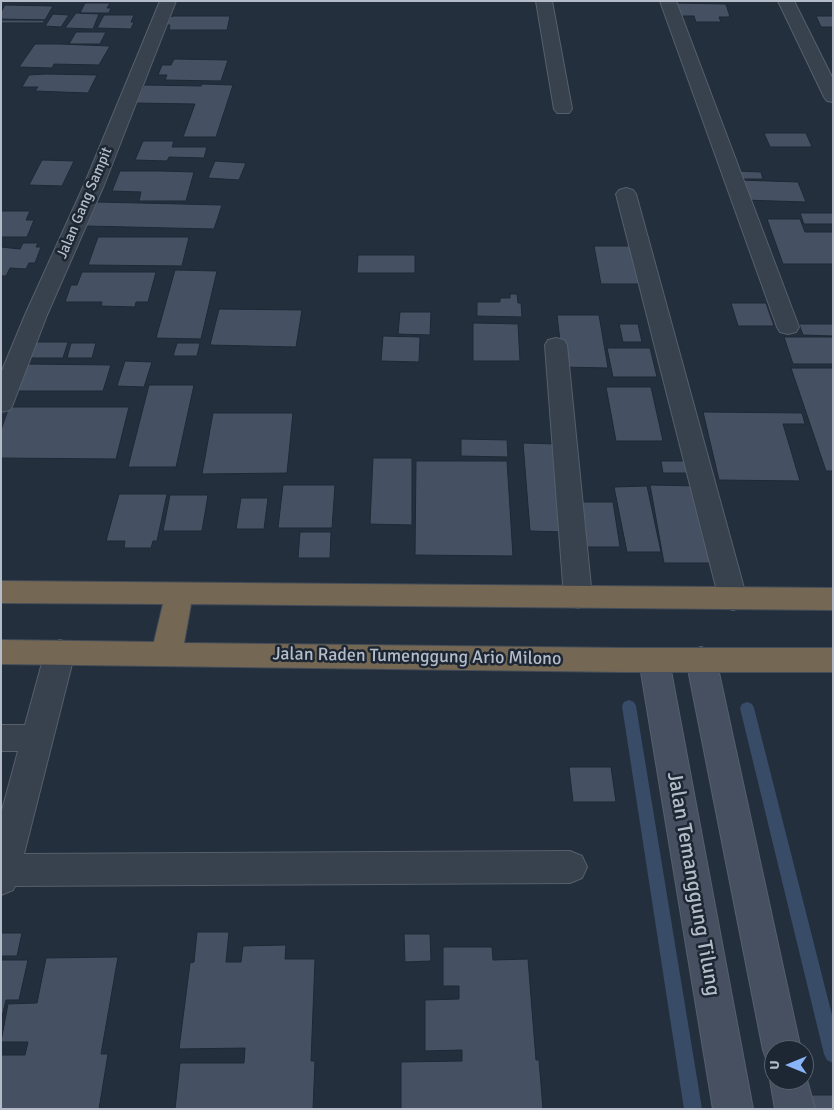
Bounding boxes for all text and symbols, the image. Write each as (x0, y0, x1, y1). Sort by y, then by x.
street label: Jalan Gang Sampit (53, 145, 117, 261)
street label: Jalan Raden Tumenggung Ario Milono (272, 644, 562, 670)
street label: Jalan Temanggung Tilung (661, 770, 725, 998)
north arrow (764, 1040, 814, 1090)
text: U (766, 1060, 783, 1070)

